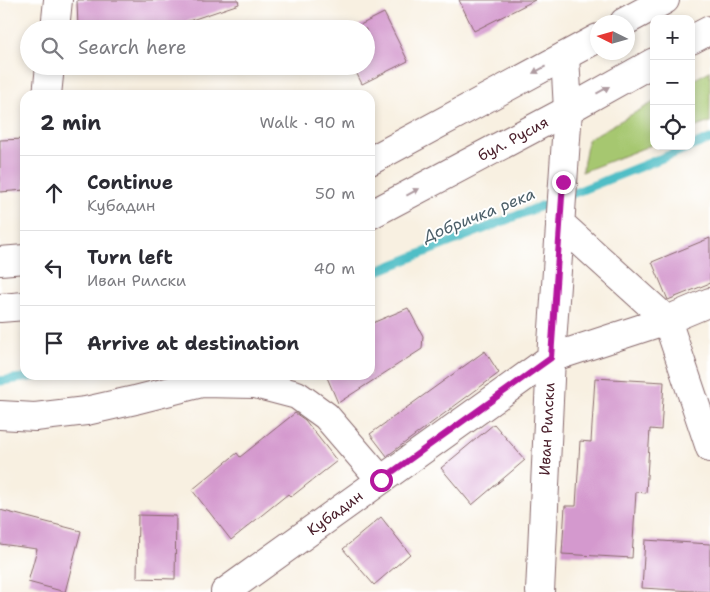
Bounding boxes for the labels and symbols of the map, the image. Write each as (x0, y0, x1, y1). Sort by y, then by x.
north arrow (590, 15, 635, 60)
one-way arrow (533, 65, 546, 74)
one-way arrow (596, 86, 609, 95)
street label: бул. Русия (474, 112, 552, 166)
route end (552, 171, 575, 194)
water label: Добричка река (419, 183, 538, 247)
one-way arrow (406, 188, 420, 196)
street label: Иван Рилски (535, 382, 559, 476)
route start (370, 469, 393, 492)
street label: Кубадин (303, 486, 367, 540)

